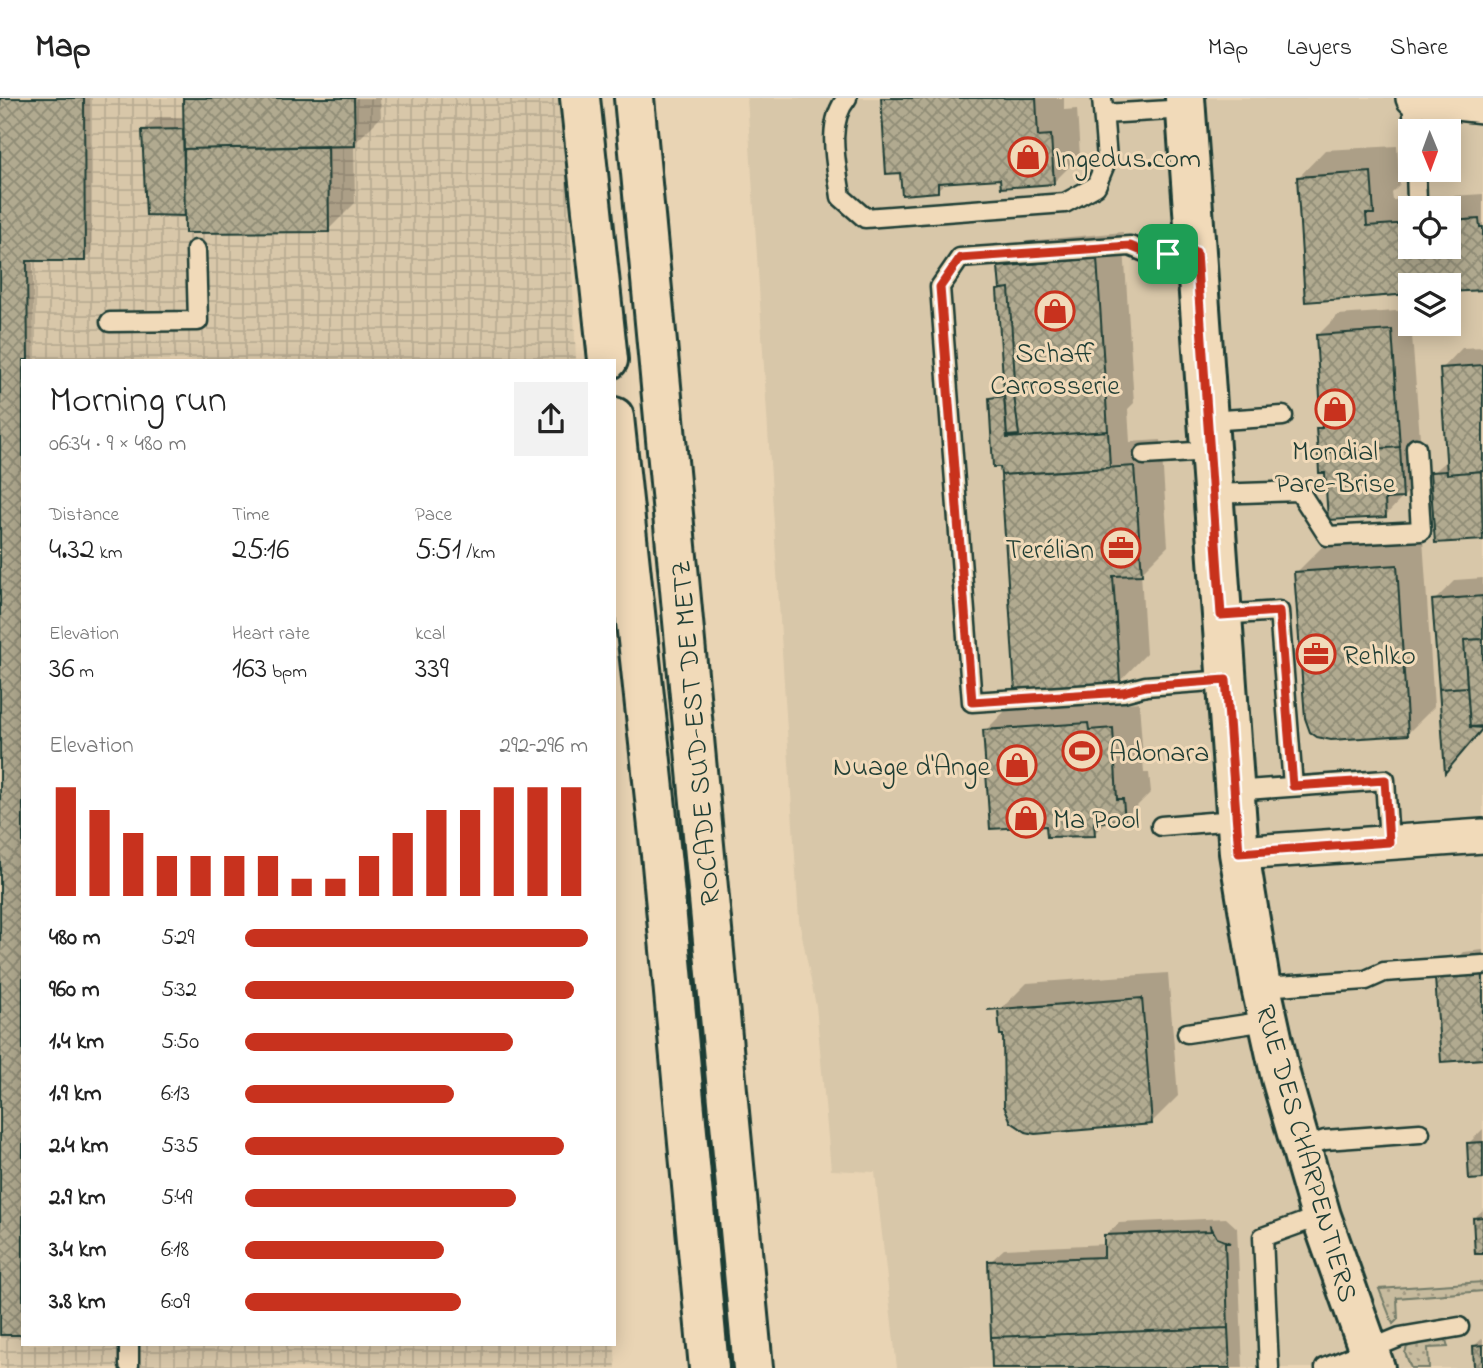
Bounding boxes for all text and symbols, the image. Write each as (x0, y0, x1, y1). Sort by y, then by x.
text: Map (35, 24, 91, 72)
text: Map (1208, 31, 1248, 66)
text: Layers (1286, 31, 1352, 66)
text: Share (1390, 31, 1448, 66)
north arrow (1398, 119, 1461, 182)
map controls (1398, 119, 1461, 336)
shop icon: Ingedus.com (1007, 136, 1049, 178)
place label: Ingedus.com (1055, 140, 1201, 181)
button: locate (1398, 196, 1461, 259)
pin (1138, 224, 1198, 284)
icon: arrive (1149, 235, 1187, 273)
button: layers (1398, 273, 1461, 336)
shop icon: Schaff Carrosserie (1034, 290, 1076, 332)
place label: Schaff Carrosserie (990, 335, 1120, 408)
text: Morning run (49, 374, 227, 430)
button: share (514, 382, 588, 456)
shop icon: Mondial Pare-Brise (1314, 388, 1356, 430)
text: 06:34 · 9 × 480 m (49, 428, 186, 461)
place label: Mondial Pare-Brise (1275, 433, 1396, 506)
text: Distance (49, 502, 119, 529)
text: Time (232, 502, 270, 529)
text: Pace (415, 502, 452, 529)
office icon: Terélian (1100, 527, 1142, 569)
text: 4.32 (49, 529, 95, 573)
text: 25:16 (232, 529, 289, 573)
text: 5:51 (415, 529, 461, 573)
place label: Terélian (1006, 531, 1094, 572)
text: km (95, 540, 123, 567)
text: /km (461, 540, 495, 567)
street label: ROCADE SUD-EST DE METZ (662, 558, 733, 907)
text: Elevation (49, 621, 119, 648)
text: Heart rate (232, 621, 310, 648)
text: kcal (415, 621, 445, 648)
office icon: Rehlko (1295, 633, 1337, 675)
place label: Rehlko (1343, 637, 1416, 678)
text: 36 (49, 648, 75, 692)
text: 163 (232, 648, 267, 692)
text: 339 (415, 648, 449, 692)
text: m (75, 659, 94, 686)
text: bpm (267, 659, 307, 686)
text: Elevation (49, 730, 134, 763)
text: 292–296 m (500, 730, 588, 763)
sports icon: Adonara (1061, 730, 1103, 772)
place label: Adonara (1109, 734, 1209, 775)
shop icon: Nuage d'Ange (996, 744, 1038, 786)
place label: Nuage d'Ange (833, 748, 990, 789)
shop icon: Ma Pool (1005, 797, 1047, 839)
place label: Ma Pool (1053, 801, 1140, 842)
text: 480 m (49, 922, 101, 955)
text: 5:29 (161, 922, 194, 955)
text: 960 m (49, 974, 100, 1007)
text: 5:32 (161, 974, 197, 1007)
street label: RUE DES CHARPENTIERS (1243, 1001, 1367, 1307)
text: 1.4 km (49, 1026, 104, 1059)
text: 5:50 (161, 1026, 199, 1059)
text: 1.9 km (49, 1078, 102, 1111)
text: 6:13 (161, 1078, 190, 1111)
text: 2.4 km (49, 1130, 108, 1163)
text: 5:35 (161, 1130, 199, 1163)
text: 2.9 km (49, 1182, 106, 1215)
text: 5:49 (161, 1182, 193, 1215)
text: 3.4 km (49, 1234, 106, 1267)
text: 6:18 (161, 1234, 189, 1267)
text: 3.8 km (49, 1286, 106, 1319)
text: 6:09 (161, 1286, 190, 1319)

